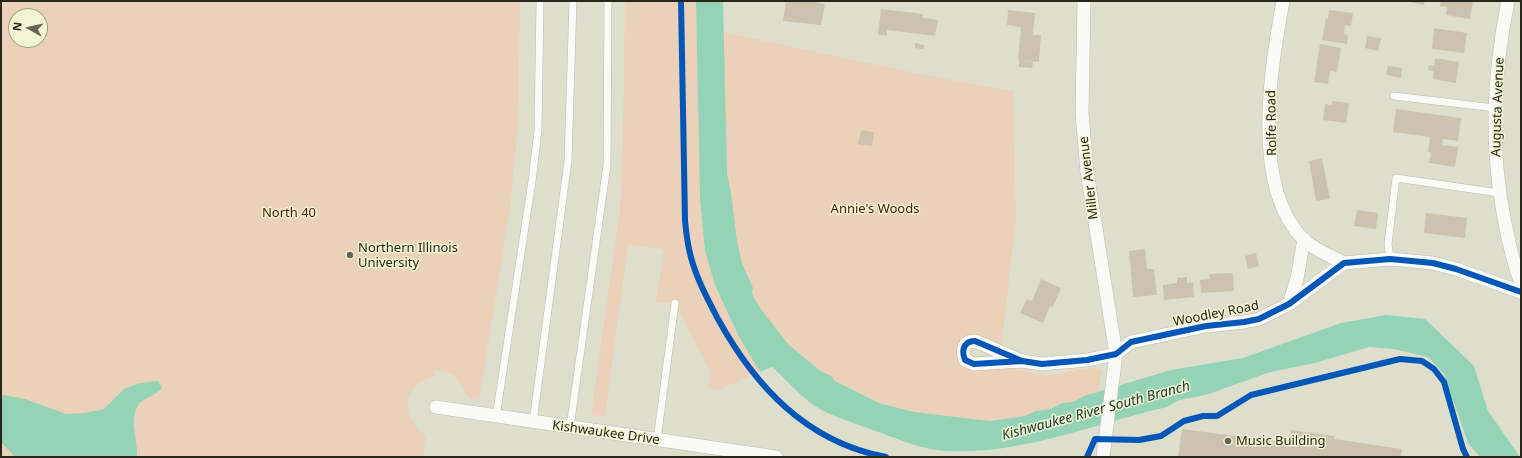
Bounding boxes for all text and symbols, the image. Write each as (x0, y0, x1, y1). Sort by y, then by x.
north arrow (8, 8, 48, 48)
text: N (9, 21, 25, 32)
street label: Augusta Avenue (1488, 57, 1508, 157)
street label: Rolfe Road (1264, 90, 1280, 156)
street label: Miller Avenue (1076, 136, 1102, 220)
park label: Annie's Woods (831, 201, 919, 217)
park label: North 40 (262, 205, 316, 221)
place label: Northern Illinois University (358, 240, 458, 271)
marker: Northern Illinois University (345, 250, 355, 260)
street label: Woodley Road (1172, 298, 1260, 330)
water label: Kishwaukee River South Branch (1000, 378, 1192, 444)
street label: Kishwaukee Drive (551, 418, 661, 448)
place label: Music Building (1236, 433, 1326, 449)
marker: Music Building (1223, 436, 1233, 446)

